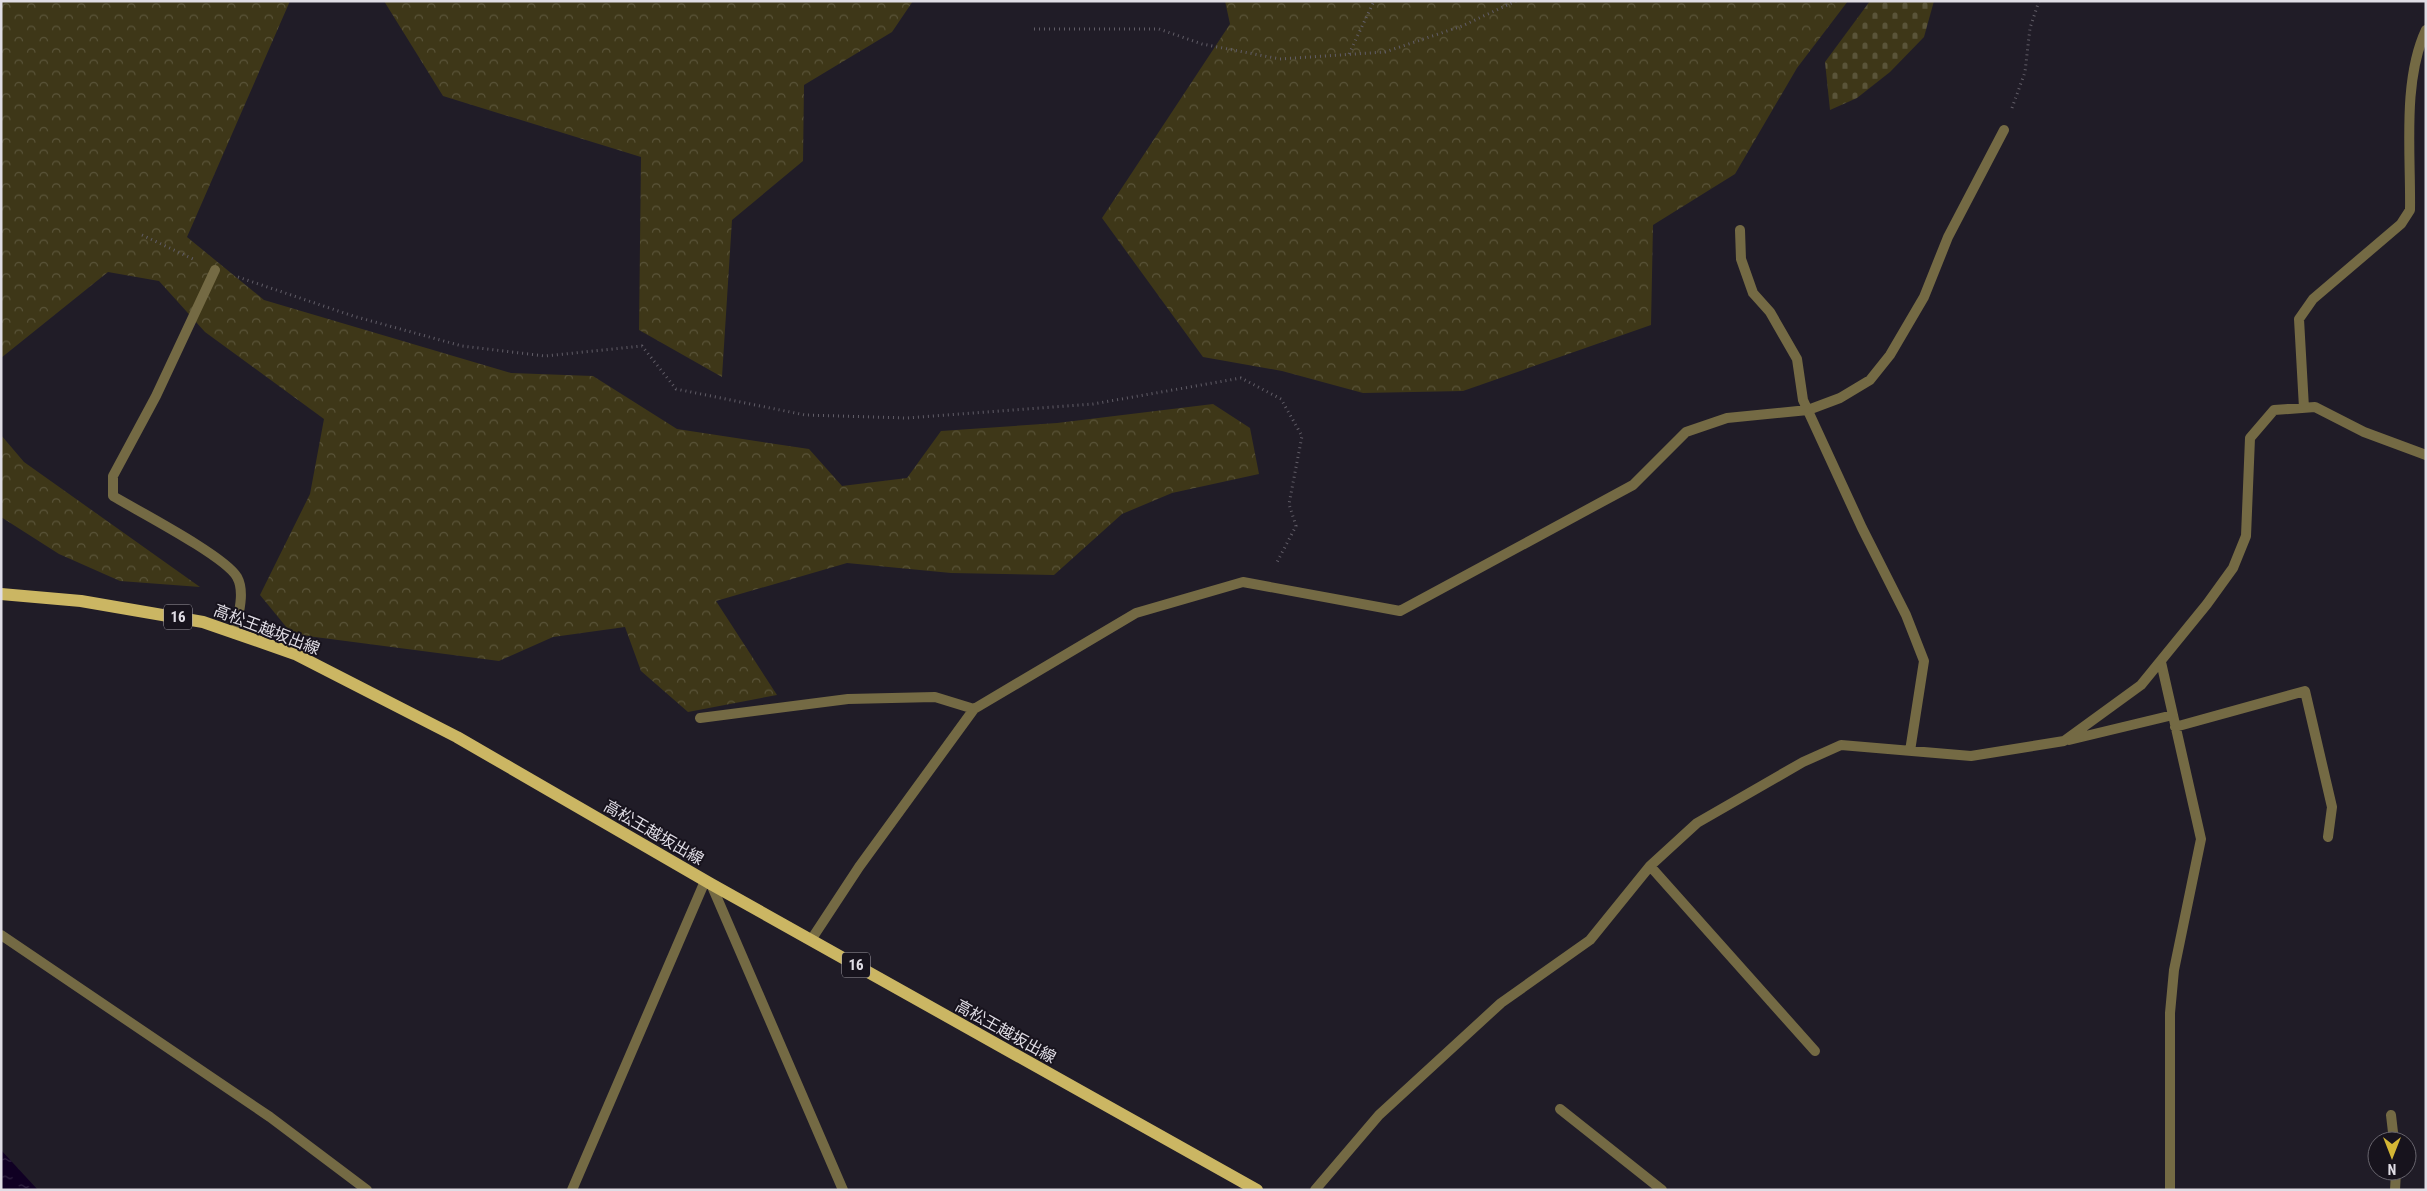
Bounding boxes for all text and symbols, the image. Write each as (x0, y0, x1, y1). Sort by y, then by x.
street label: 高松王越坂出線 (211, 601, 323, 658)
road number: 16 (164, 604, 192, 630)
street label: 高松王越坂出線 (600, 796, 707, 869)
road number: 16 (842, 952, 870, 978)
street label: 高松王越坂出線 (952, 996, 1059, 1067)
north arrow (2367, 1131, 2417, 1181)
text: N (2388, 1161, 2396, 1177)

